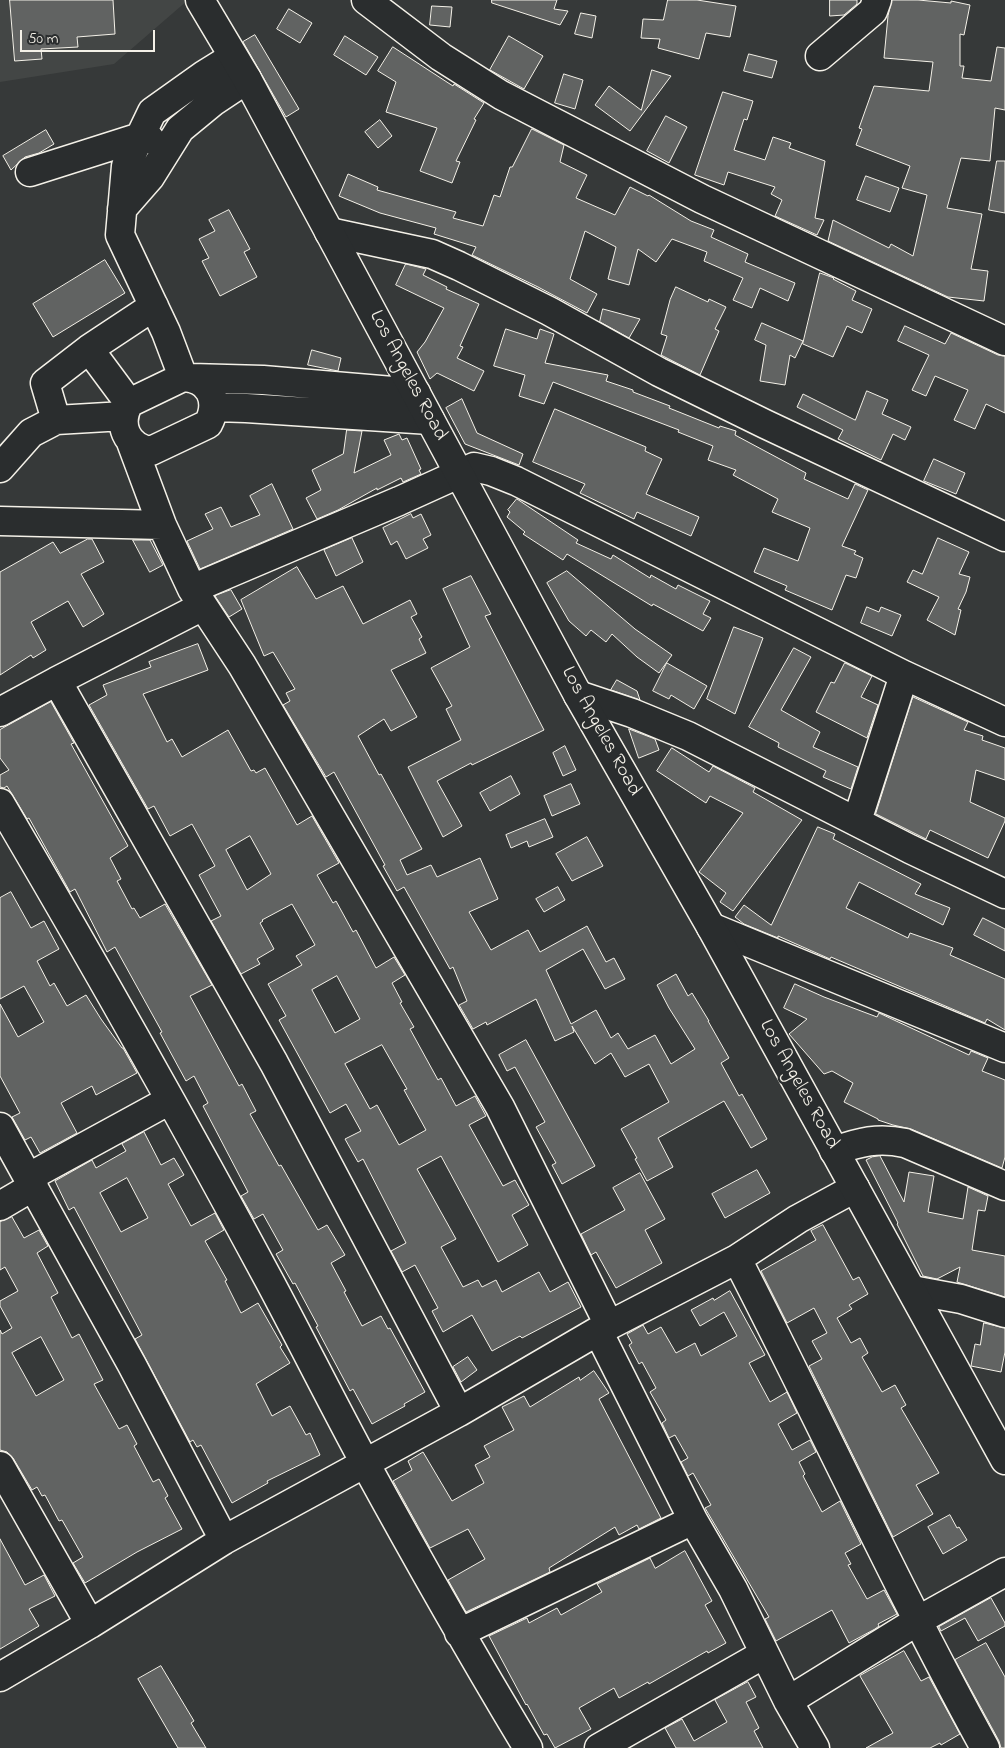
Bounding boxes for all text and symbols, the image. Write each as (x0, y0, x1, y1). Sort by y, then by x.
scale bar (22, 20, 158, 52)
text: 50 m (28, 28, 58, 50)
street label: Los Angeles Road (363, 307, 451, 445)
street label: Los Angeles Road (555, 663, 645, 801)
street label: Los Angeles Road (753, 1016, 843, 1154)

